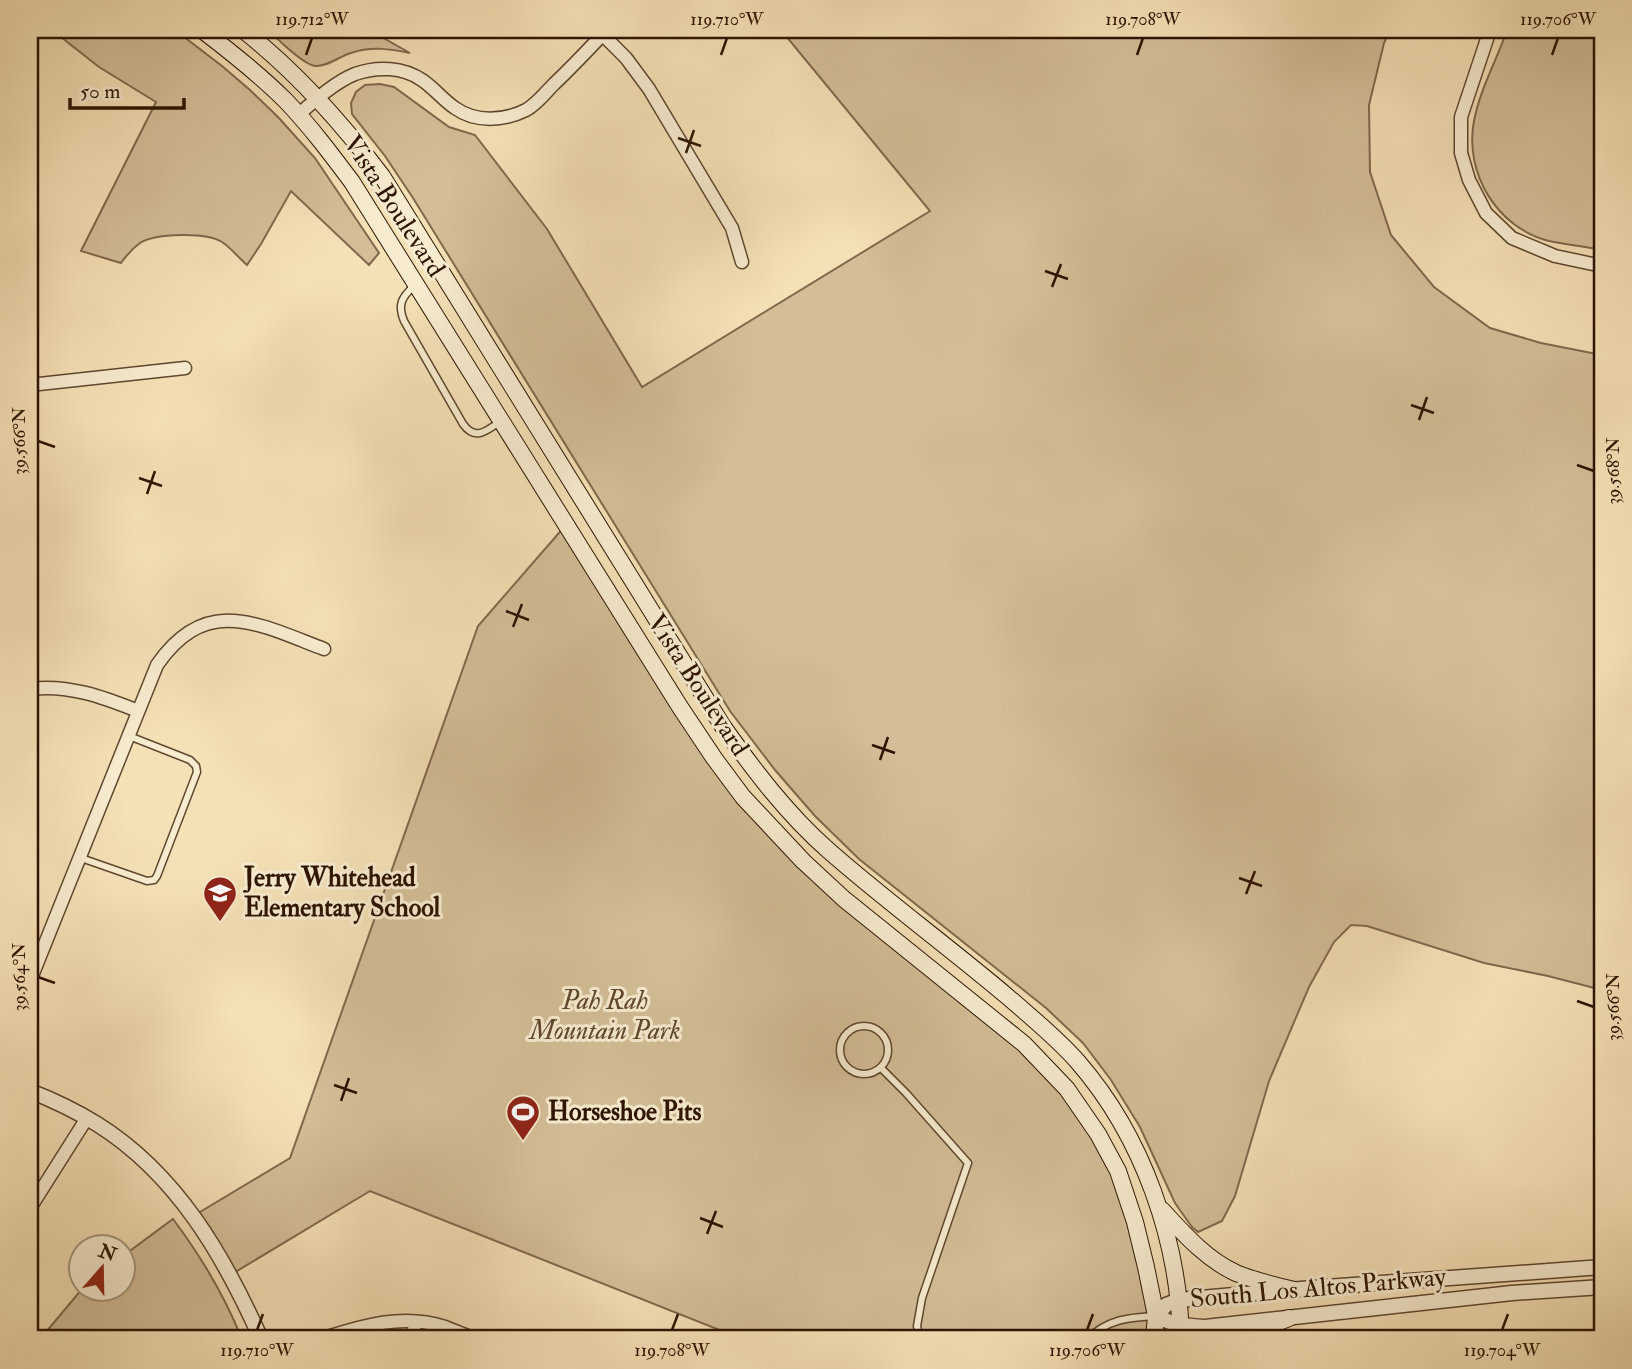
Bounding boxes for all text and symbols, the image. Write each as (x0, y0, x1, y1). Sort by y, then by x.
text: 119.712°W (275, 8, 349, 31)
text: 119.710°W (690, 8, 764, 31)
text: 119.708°W (1105, 8, 1181, 31)
text: 119.706°W (1520, 8, 1597, 31)
scale bar (70, 66, 184, 110)
text: 50 m (80, 78, 121, 105)
street label: Vista Boulevard (336, 129, 452, 283)
text: 39.566°N (8, 407, 31, 475)
text: 39.568°N (1602, 437, 1625, 505)
street label: Vista Boulevard (640, 608, 756, 762)
place label: Jerry Whitehead Elementary School (242, 862, 441, 925)
school or university icon: Jerry Whitehead Elementary School (201, 874, 239, 923)
text: 39.564°N (8, 943, 31, 1011)
text: 39.566°N (1602, 973, 1625, 1041)
park label: Pah Rah Mountain Park (528, 985, 680, 1047)
sports icon: Horseshoe Pits (504, 1093, 542, 1142)
place label: Horseshoe Pits (548, 1096, 702, 1128)
north arrow (66, 1232, 136, 1302)
text: N (94, 1238, 120, 1267)
street label: South Los Altos Parkway (1189, 1261, 1448, 1315)
text: 119.710°W (220, 1339, 294, 1362)
text: 119.708°W (634, 1339, 710, 1362)
text: 119.706°W (1049, 1339, 1126, 1362)
text: 119.704°W (1464, 1339, 1541, 1362)

